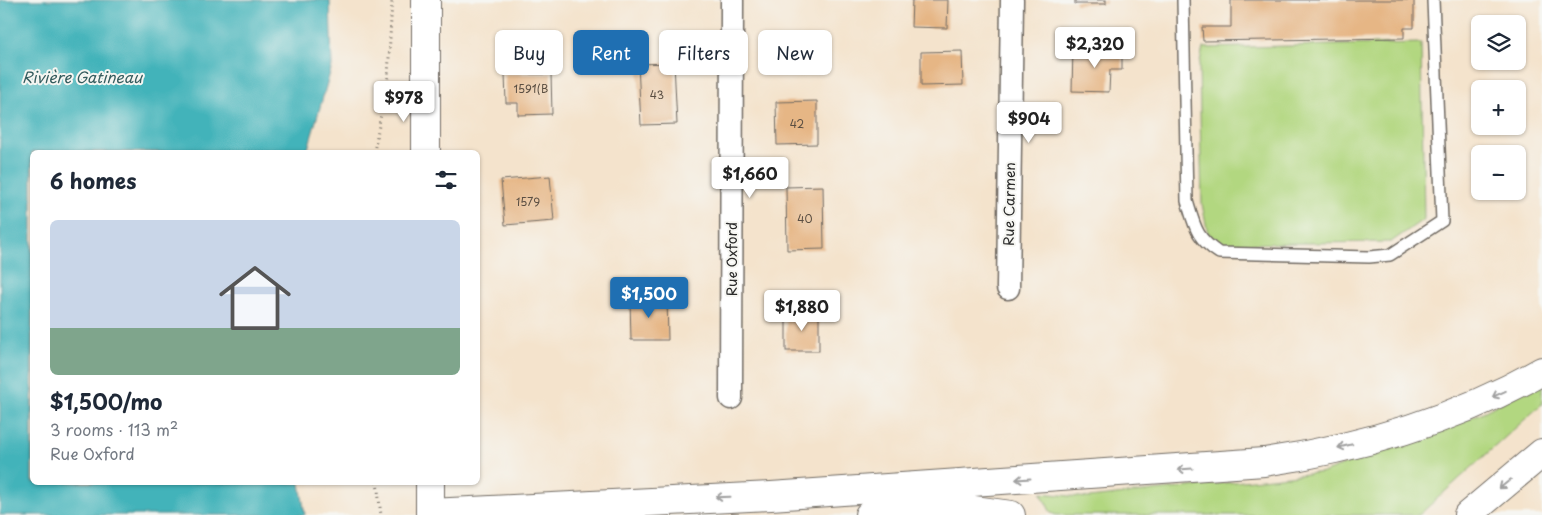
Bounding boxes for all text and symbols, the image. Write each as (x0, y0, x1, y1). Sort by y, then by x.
map controls (1471, 15, 1526, 200)
button: layers (1471, 15, 1526, 70)
pin: $2,320 (1054, 27, 1136, 69)
chip: Buy (495, 30, 563, 75)
chip: Rent (573, 30, 649, 75)
chip: Filters (659, 30, 748, 75)
chip: New (758, 30, 832, 75)
text: $2,320 (1066, 31, 1124, 55)
water label: Rivière Gatineau (22, 65, 143, 88)
pin: $978 (374, 80, 434, 123)
house number: 1591(B (514, 80, 548, 97)
button: + (1471, 80, 1526, 135)
text: $978 (385, 85, 423, 109)
house number: 43 (650, 86, 664, 103)
pin: $904 (999, 102, 1059, 144)
text: $904 (1008, 106, 1050, 130)
house number: 42 (790, 115, 805, 132)
button: − (1471, 145, 1526, 200)
pin: $1,660 (709, 156, 791, 199)
text: $1,660 (722, 161, 778, 185)
street label: Rue Carmen (998, 162, 1020, 246)
text: 6 homes (50, 164, 136, 196)
icon: filters (432, 166, 460, 194)
house number: 1579 (516, 193, 540, 210)
house number: 40 (797, 210, 813, 227)
street label: Rue Oxford (721, 222, 742, 296)
icon: home (210, 253, 300, 343)
pin: $1,500 (608, 276, 690, 319)
text: $1,500 (621, 281, 677, 305)
pin: $1,880 (761, 290, 843, 332)
text: $1,880 (775, 294, 829, 318)
text: $1,500/mo (50, 385, 162, 417)
one-way arrow (1492, 390, 1507, 399)
text: 3 rooms · 113 m² (50, 417, 178, 441)
text: Rue Oxford (50, 441, 135, 465)
one-way arrow (1338, 442, 1354, 451)
one-way arrow (1177, 464, 1193, 473)
one-way arrow (1015, 475, 1031, 484)
one-way arrow (1498, 479, 1511, 490)
one-way arrow (715, 493, 731, 502)

